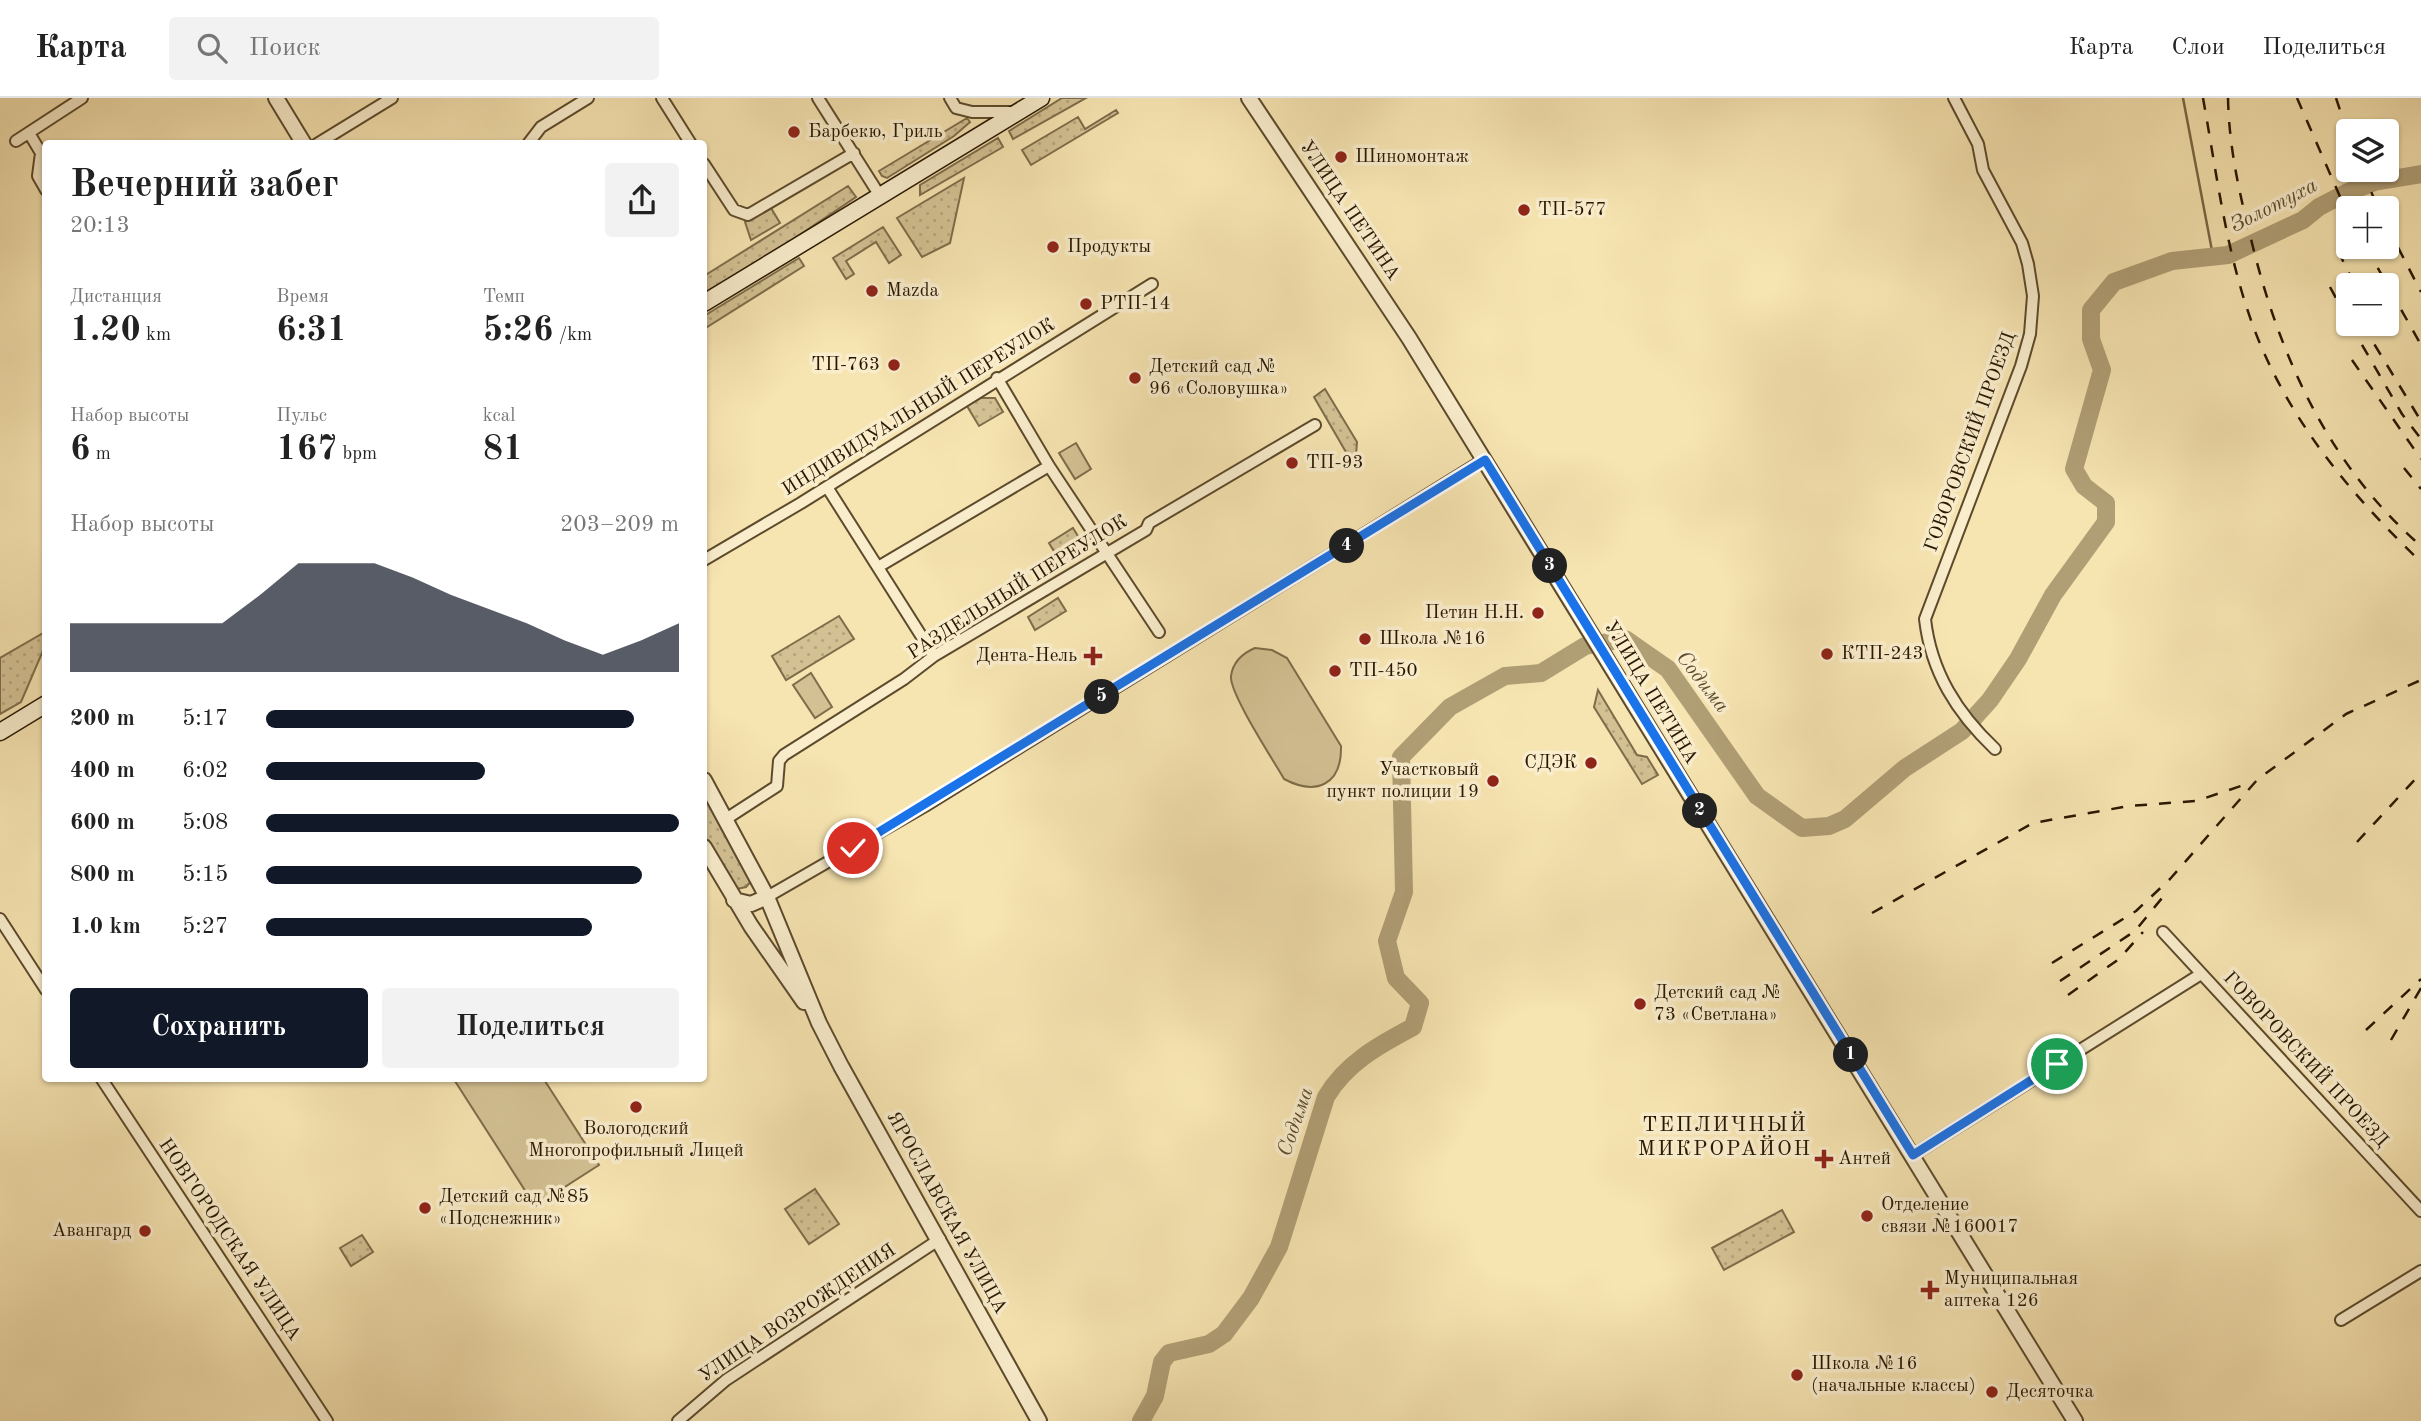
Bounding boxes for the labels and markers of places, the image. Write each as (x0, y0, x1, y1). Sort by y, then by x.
place label: Барбекю, Гриль (808, 123, 943, 142)
marker: Барбекю, Гриль (786, 124, 802, 140)
place label: Шиномонтаж (1355, 148, 1469, 167)
marker: Шиномонтаж (1333, 149, 1349, 165)
place label: ТП-577 (1538, 201, 1607, 220)
marker: ТП-577 (1516, 202, 1532, 218)
place label: Продукты (1067, 238, 1151, 257)
marker: Продукты (1045, 239, 1061, 255)
place label: Mazda (886, 282, 940, 301)
marker: Mazda (864, 283, 880, 299)
place label: РТП-14 (1100, 295, 1171, 314)
marker: РТП-14 (1078, 296, 1094, 312)
place label: ТП-763 (811, 356, 880, 375)
marker: ТП-763 (886, 357, 902, 373)
place label: Детский сад № 96 «Соловушка» (1149, 358, 1288, 399)
marker: Детский сад № 96 «Соловушка» (1127, 370, 1143, 386)
place label: ТП-93 (1306, 454, 1364, 473)
marker: ТП-93 (1284, 455, 1300, 471)
pin: 4 (1330, 528, 1364, 564)
pin: 3 (1532, 548, 1568, 584)
place label: Петин Н.Н. (1425, 604, 1524, 623)
marker: Петин Н.Н. (1530, 605, 1546, 621)
place label: Школа №16 (1379, 630, 1486, 649)
marker: Школа №16 (1357, 631, 1373, 647)
place label: КТП-243 (1841, 645, 1923, 664)
marker: Дента-Нель (1083, 646, 1103, 666)
marker: КТП-243 (1819, 646, 1835, 662)
place label: Дента-Нель (976, 647, 1077, 666)
place label: ТП-450 (1349, 662, 1418, 681)
marker: ТП-450 (1327, 663, 1343, 679)
pin: 5 (1084, 680, 1120, 714)
place label: СДЭК (1524, 754, 1577, 773)
marker: СДЭК (1583, 755, 1599, 771)
place label: Участковый пункт полиции 19 (1326, 761, 1479, 802)
marker: Участковый пункт полиции 19 (1485, 773, 1501, 789)
pin: 2 (1682, 794, 1718, 828)
pin (823, 818, 883, 878)
place label: Детский сад № 73 «Светлана» (1654, 984, 1782, 1025)
marker: Детский сад № 73 «Светлана» (1632, 996, 1648, 1012)
pin (2027, 1034, 2087, 1094)
pin: 1 (1834, 1038, 1868, 1072)
marker: Вологодский Многопрофильный Лицей (628, 1099, 644, 1115)
place label: Вологодский Многопрофильный Лицей (528, 1120, 744, 1161)
place label: Антей (1838, 1150, 1891, 1169)
marker: Антей (1816, 1151, 1832, 1167)
place label: Детский сад №85 «Подснежник» (439, 1188, 589, 1229)
place label: Отделение связи №160017 (1881, 1196, 2019, 1237)
marker: Детский сад №85 «Подснежник» (417, 1200, 433, 1216)
marker: Отделение связи №160017 (1859, 1208, 1875, 1224)
place label: Авангард (52, 1222, 132, 1241)
marker: Авангард (137, 1223, 153, 1239)
place label: Муниципальная аптека 126 (1944, 1270, 2078, 1311)
marker: Муниципальная аптека 126 (1922, 1282, 1938, 1298)
place label: Школа №16 (начальные классы) (1811, 1355, 1976, 1396)
marker: Школа №16 (начальные классы) (1789, 1367, 1805, 1383)
place label: Десяточка (2006, 1383, 2094, 1402)
marker: Десяточка (1984, 1384, 2000, 1400)

